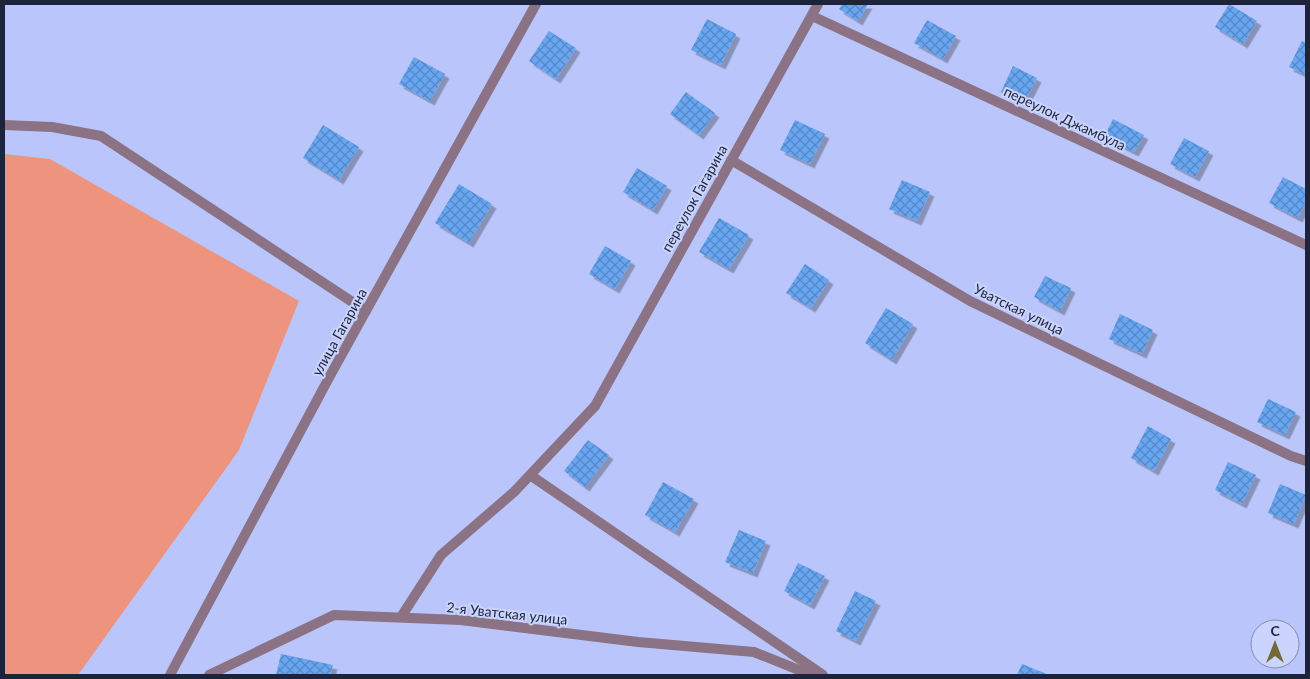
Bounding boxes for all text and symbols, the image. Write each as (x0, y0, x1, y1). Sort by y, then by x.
street label: переулок Джамбула (1001, 82, 1129, 154)
street label: переулок Гагарина (658, 142, 730, 254)
street label: Уватская улица (971, 280, 1067, 338)
street label: улица Гагарина (308, 285, 370, 379)
street label: 2-я Уватская улица (446, 598, 568, 628)
north arrow (1250, 619, 1300, 669)
text: С (1270, 622, 1280, 639)

